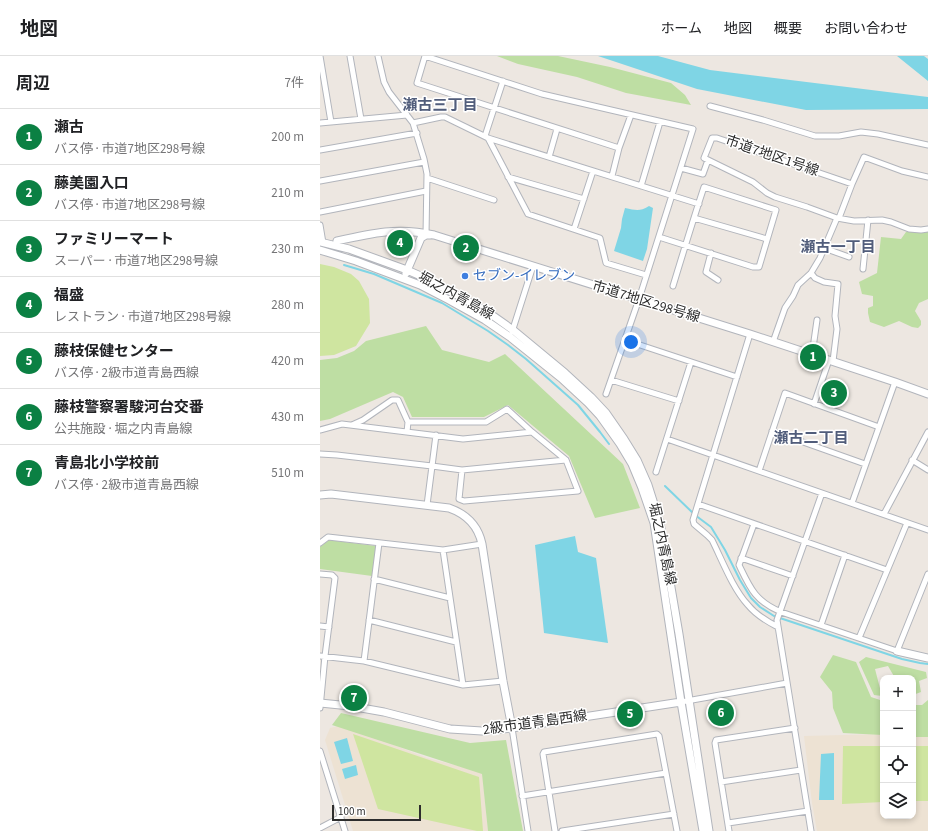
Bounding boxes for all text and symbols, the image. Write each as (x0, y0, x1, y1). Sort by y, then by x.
text: 地図 (20, 16, 58, 43)
text: ホーム (660, 19, 702, 39)
text: 地図 (724, 19, 752, 39)
text: 概要 (774, 19, 802, 39)
text: お問い合わせ (824, 19, 908, 39)
text: 周辺 (16, 72, 50, 96)
text: 7件 (285, 74, 304, 92)
district label: 瀬古三丁目 (402, 95, 478, 116)
text: 瀬古 (54, 117, 84, 138)
text: 1 (26, 128, 32, 146)
text: 200 m (271, 128, 304, 146)
street label: 市道7地区1号線 (722, 131, 822, 181)
text: バス停 · 市道7地区298号線 (54, 140, 205, 158)
text: 藤美園入口 (54, 173, 129, 194)
text: 2 (26, 184, 32, 202)
text: 210 m (271, 184, 304, 202)
text: バス停 · 市道7地区298号線 (54, 196, 205, 214)
pin: 4 (387, 228, 413, 258)
text: ファミリーマート (54, 229, 174, 250)
pin: 2 (453, 233, 479, 263)
district label: 瀬古一丁目 (800, 237, 876, 258)
text: 3 (26, 240, 32, 258)
text: 230 m (271, 240, 304, 258)
text: スーパー · 市道7地区298号線 (54, 252, 218, 270)
place label: セブン-イレブン (473, 266, 575, 286)
street label: 堀之内青島線 (414, 267, 498, 325)
marker: セブン-イレブン (460, 271, 470, 281)
street label: 市道7地区298号線 (590, 276, 702, 328)
text: 福盛 (54, 285, 84, 306)
text: 4 (26, 296, 32, 314)
text: 280 m (271, 296, 304, 314)
text: レストラン · 市道7地区298号線 (54, 308, 231, 326)
your location (621, 332, 641, 352)
text: 藤枝保健センター (54, 341, 174, 362)
pin: 1 (800, 342, 826, 372)
text: 5 (26, 352, 32, 370)
text: 420 m (271, 352, 304, 370)
text: バス停 · 2級市道青島西線 (54, 364, 199, 382)
pin: 3 (821, 378, 847, 408)
text: 藤枝警察署駿河台交番 (54, 397, 204, 418)
text: 6 (26, 408, 32, 426)
text: 430 m (271, 408, 304, 426)
text: 公共施設 · 堀之内青島線 (54, 420, 192, 438)
district label: 瀬古二丁目 (773, 428, 849, 449)
text: 青島北小学校前 (54, 453, 159, 474)
text: 7 (26, 464, 32, 482)
text: 510 m (271, 464, 304, 482)
text: バス停 · 2級市道青島西線 (54, 476, 199, 494)
street label: 堀之内青島線 (643, 501, 681, 587)
map controls (880, 675, 916, 819)
button: + (880, 675, 916, 711)
pin: 7 (341, 683, 367, 713)
pin: 6 (708, 698, 734, 728)
pin: 5 (617, 699, 643, 729)
street label: 2級市道青島西線 (482, 706, 588, 740)
button: − (880, 711, 916, 747)
button: locate (880, 747, 916, 783)
button: layers (880, 783, 916, 819)
scale bar (332, 803, 421, 822)
text: 100 m (338, 804, 366, 819)

